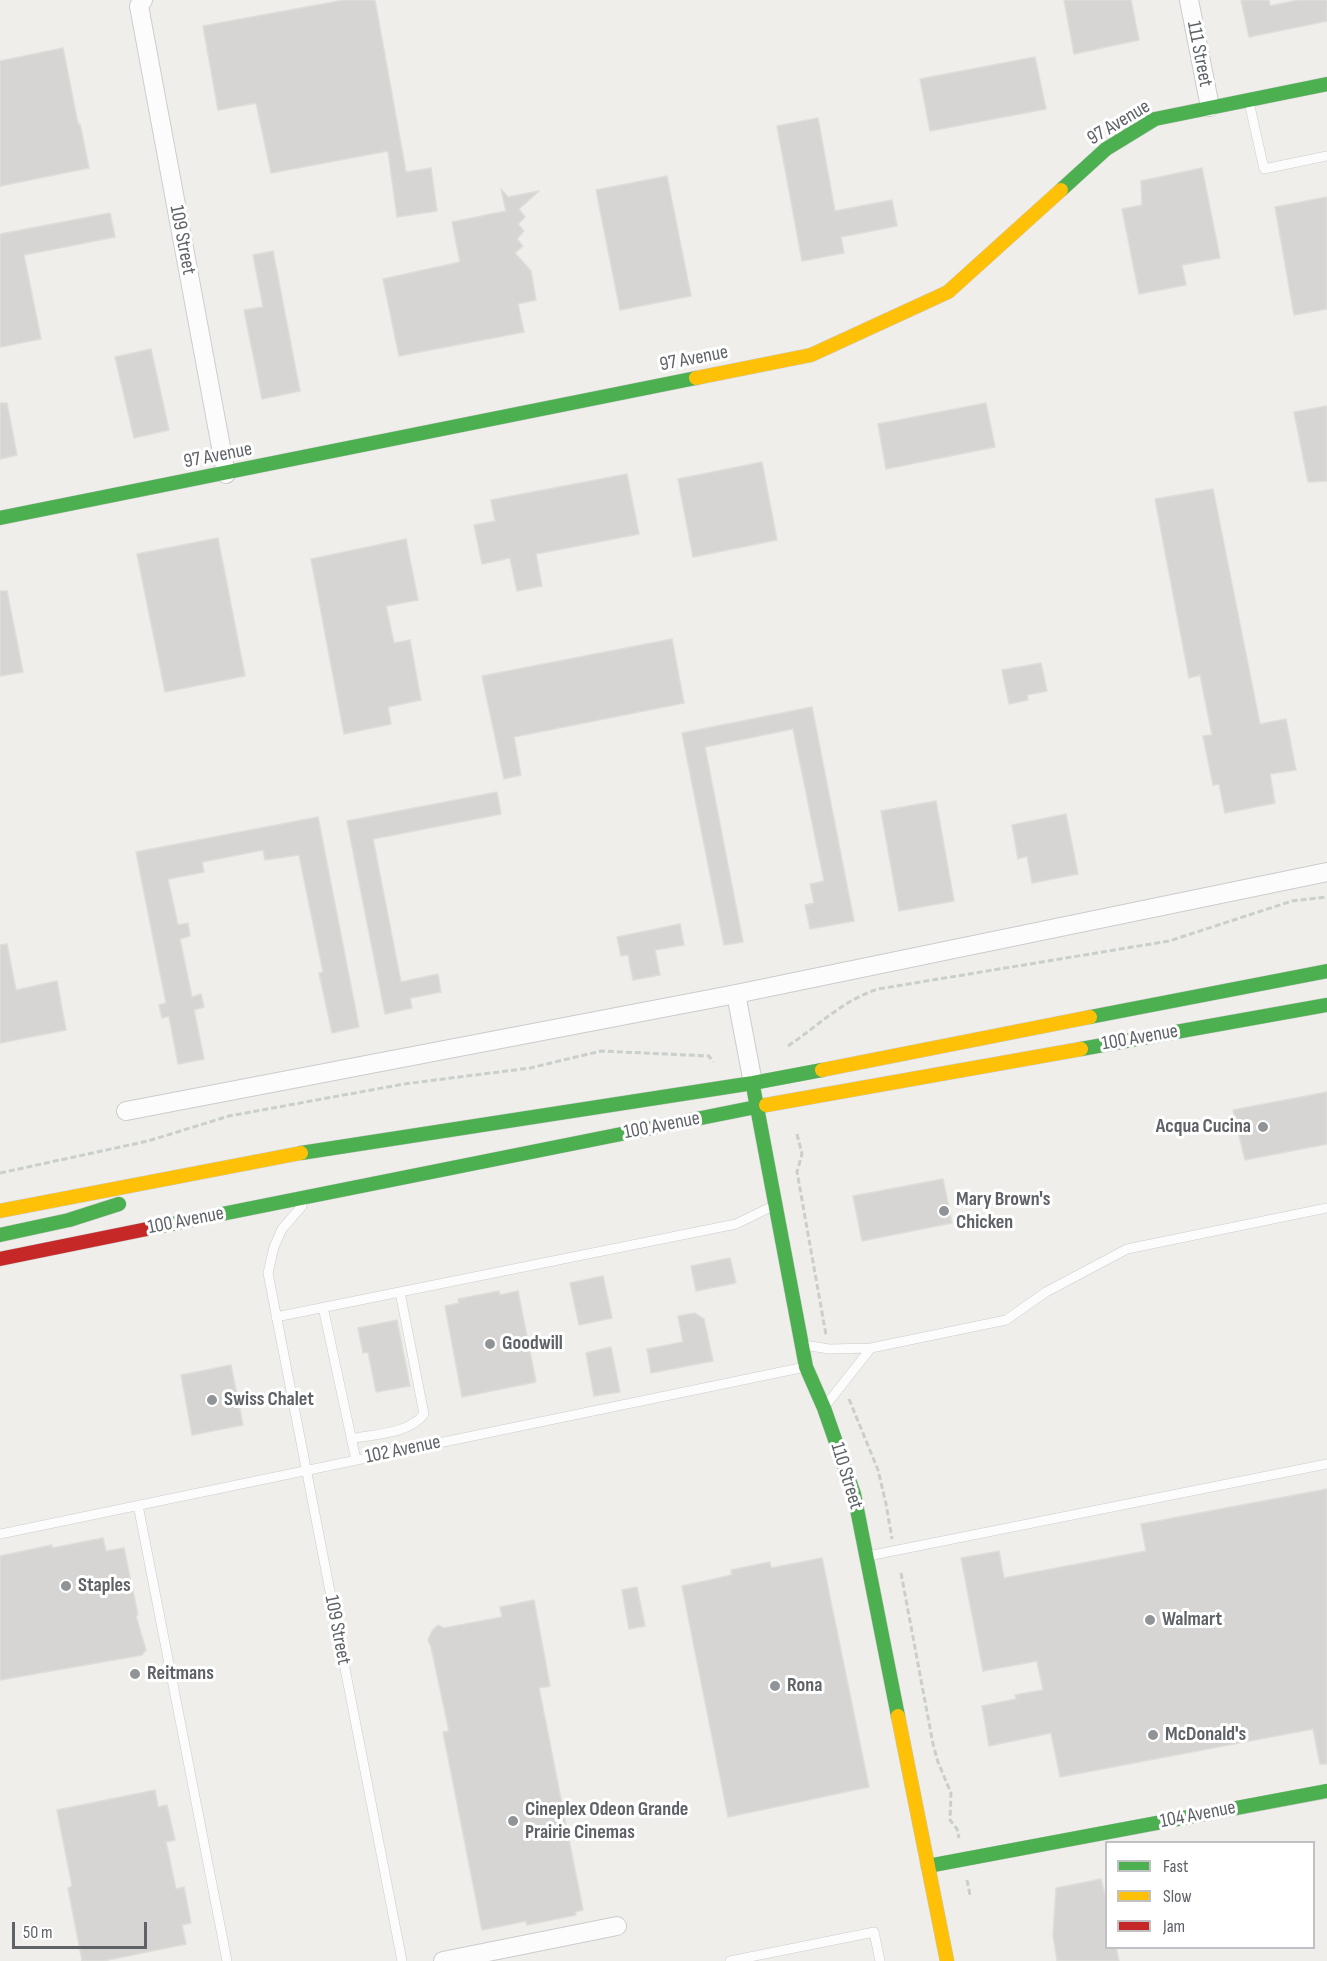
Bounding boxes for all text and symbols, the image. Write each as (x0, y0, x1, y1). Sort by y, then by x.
street label: 111 Street (1181, 19, 1217, 89)
street label: 97 Avenue (1083, 95, 1155, 151)
street label: 109 Street (164, 203, 200, 277)
street label: 97 Avenue (658, 341, 730, 377)
street label: 97 Avenue (182, 438, 254, 474)
street label: 100 Avenue (1100, 1020, 1180, 1056)
street label: 100 Avenue (622, 1107, 702, 1145)
place label: Acqua Cucina (1156, 1115, 1251, 1139)
marker: Acqua Cucina (1256, 1120, 1270, 1134)
place label: Mary Brown's Chicken (956, 1188, 1051, 1235)
street label: 100 Avenue (146, 1202, 226, 1240)
marker: Mary Brown's Chicken (937, 1204, 951, 1218)
place label: Goodwill (502, 1332, 563, 1356)
marker: Goodwill (483, 1337, 497, 1351)
place label: Swiss Chalet (224, 1388, 314, 1412)
marker: Swiss Chalet (205, 1393, 219, 1407)
street label: 102 Avenue (363, 1430, 443, 1470)
street label: 110 Street (825, 1440, 867, 1512)
place label: Staples (78, 1574, 131, 1598)
marker: Staples (59, 1579, 73, 1593)
street label: 109 Street (319, 1593, 355, 1667)
place label: Walmart (1162, 1608, 1222, 1632)
marker: Walmart (1143, 1613, 1157, 1627)
place label: Reitmans (147, 1662, 214, 1686)
marker: Reitmans (128, 1667, 142, 1681)
place label: Rona (787, 1674, 822, 1698)
marker: Rona (768, 1679, 782, 1693)
place label: McDonald's (1165, 1723, 1246, 1747)
marker: McDonald's (1146, 1728, 1160, 1742)
street label: 104 Avenue (1158, 1796, 1238, 1834)
place label: Cineplex Odeon Grande Prairie Cinemas (525, 1798, 688, 1845)
marker: Cineplex Odeon Grande Prairie Cinemas (506, 1814, 520, 1828)
legend (1105, 1841, 1315, 1949)
text: Fast (1163, 1856, 1188, 1877)
text: Slow (1163, 1886, 1192, 1907)
scale bar (15, 1910, 150, 1948)
text: Jam (1163, 1916, 1185, 1937)
text: 50 m (23, 1922, 53, 1943)

